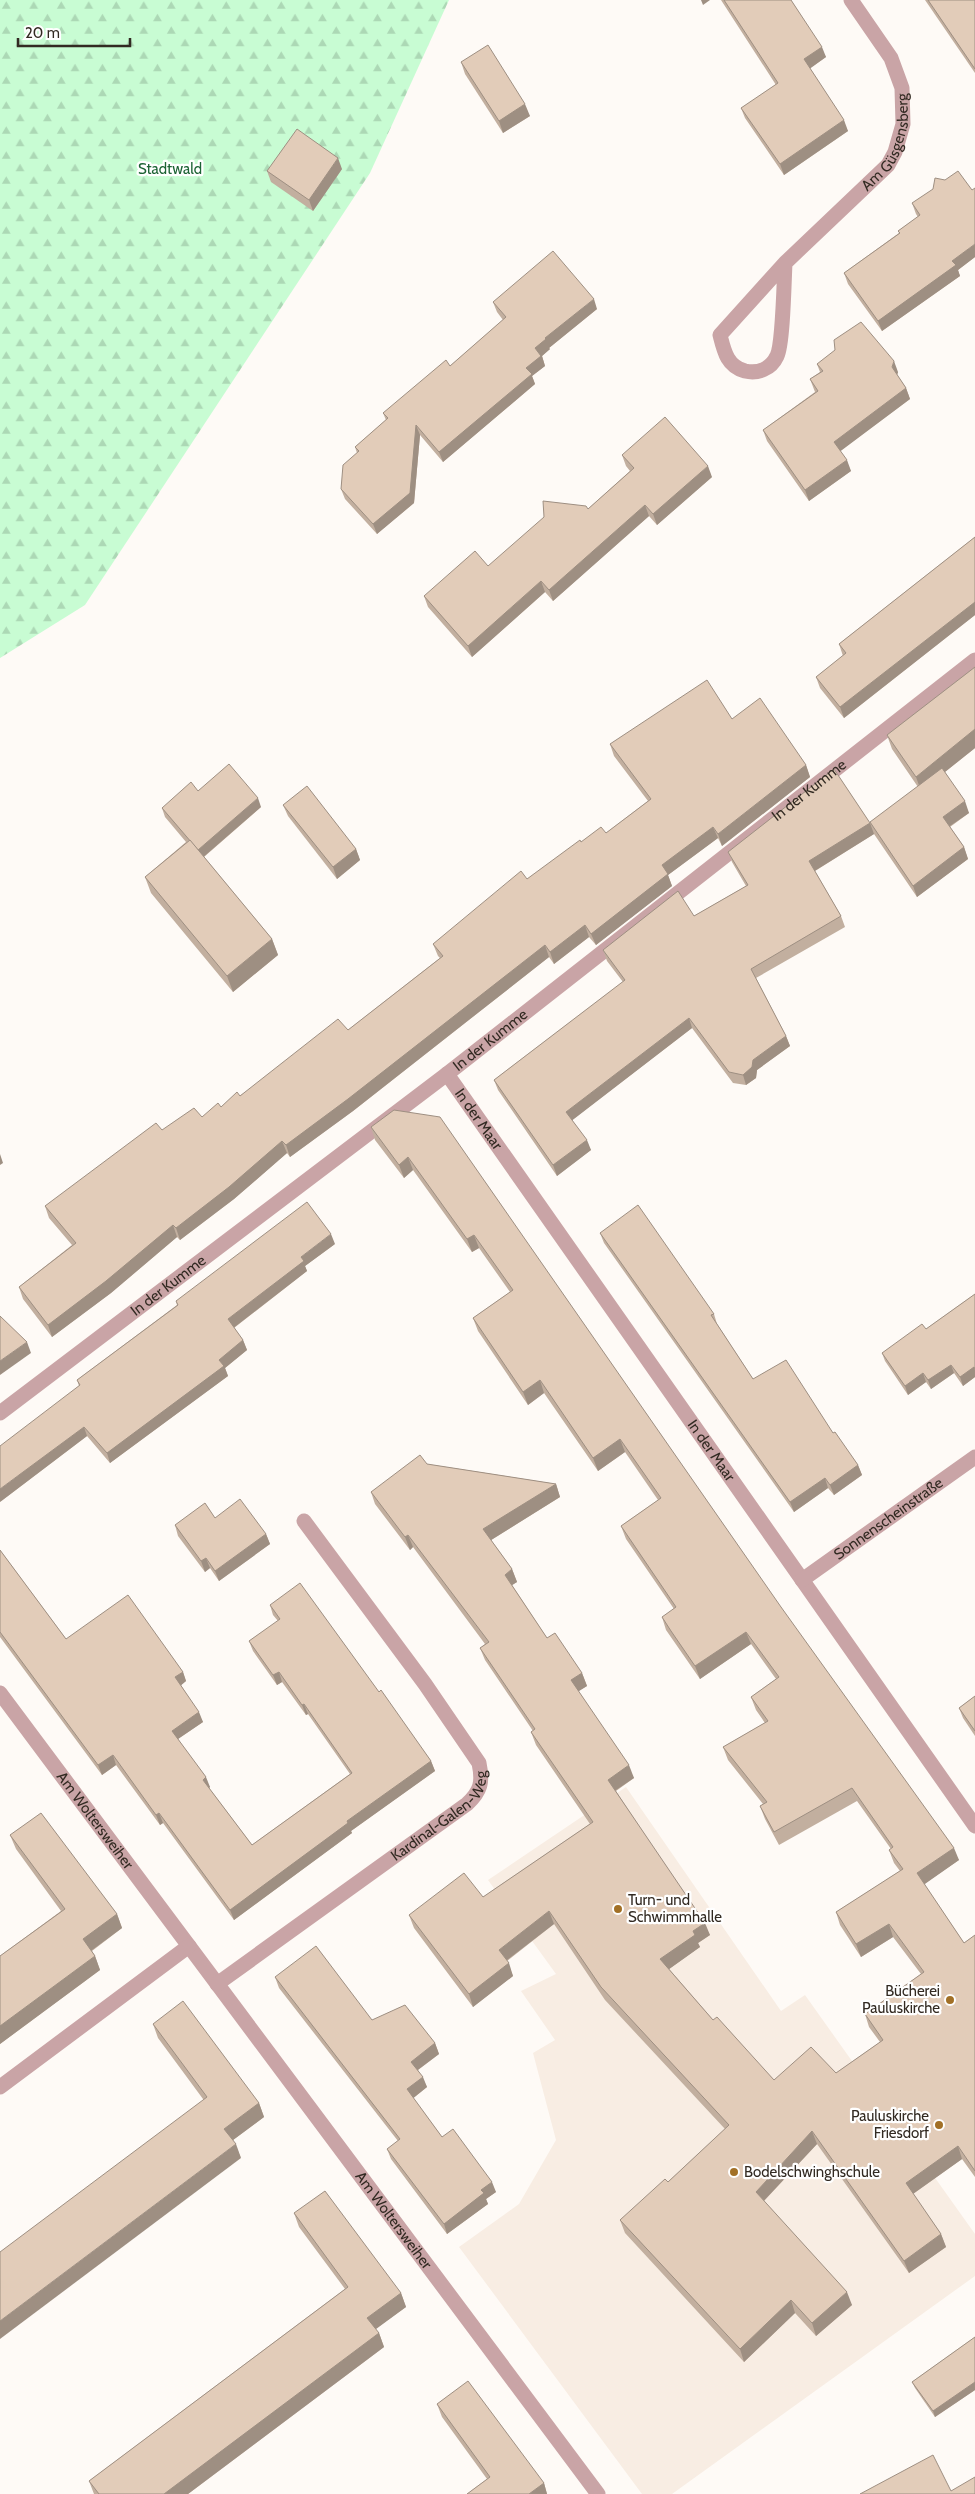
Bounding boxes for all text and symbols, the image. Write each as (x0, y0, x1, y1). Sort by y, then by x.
scale bar (18, 15, 130, 47)
text: 20 m (25, 24, 60, 42)
street label: Am Güsgensberg (858, 93, 912, 195)
park label: Stadtwald (138, 160, 202, 178)
street label: In der Kumme (768, 755, 850, 825)
street label: In der Kumme (449, 1005, 531, 1075)
street label: In der Maar (451, 1085, 506, 1153)
street label: In der Kumme (127, 1251, 210, 1320)
street label: In der Maar (684, 1416, 739, 1485)
street label: Sonnenscheinstraße (830, 1473, 947, 1563)
street label: Am Woltersweiher (53, 1768, 137, 1873)
street label: Kardinal-Galen-Weg (387, 1770, 490, 1865)
place label: Turn- und Schwimmhalle (628, 1891, 722, 1926)
marker: Turn- und Schwimmhalle (612, 1903, 624, 1915)
place label: Bücherei Pauluskirche (862, 1982, 940, 2017)
marker: Bücherei Pauluskirche (944, 1994, 956, 2006)
place label: Pauluskirche Friesdorf (851, 2107, 929, 2142)
marker: Pauluskirche Friesdorf (933, 2119, 945, 2131)
place label: Bodelschwinghschule (744, 2163, 880, 2181)
marker: Bodelschwinghschule (728, 2166, 740, 2178)
street label: Am Woltersweiher (351, 2168, 436, 2273)

